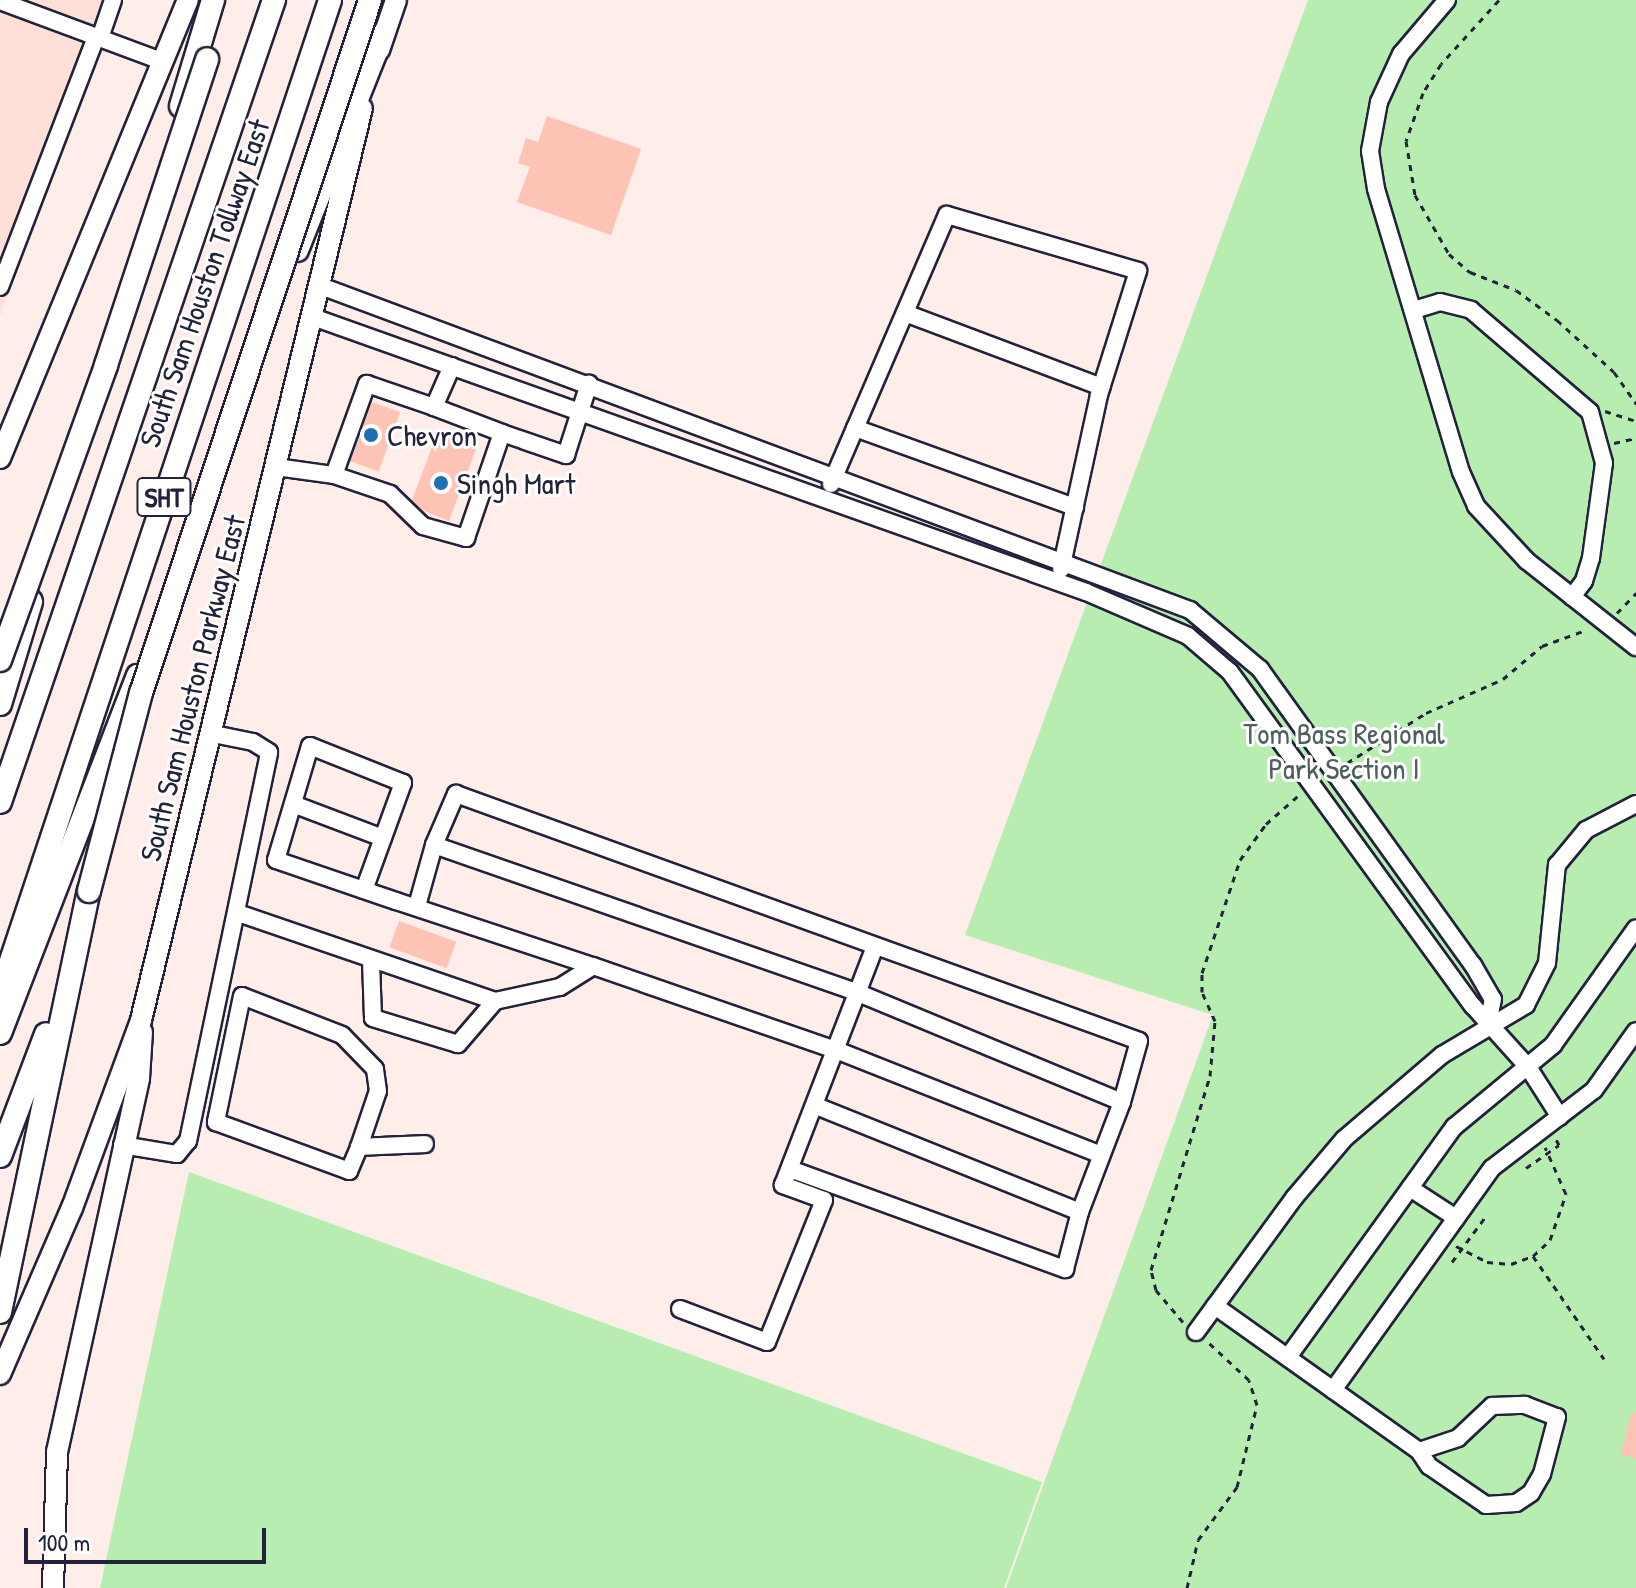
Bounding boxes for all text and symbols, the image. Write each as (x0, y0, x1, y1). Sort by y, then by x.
street label: South Sam Houston Tollway East (131, 114, 277, 452)
place label: Chevron (387, 417, 477, 453)
marker: Chevron (362, 426, 380, 444)
place label: Singh Mart (457, 465, 575, 501)
road number: SHT (136, 473, 192, 521)
marker: Singh Mart (432, 474, 450, 492)
street label: South Sam Houston Parkway East (132, 511, 252, 865)
park label: Tom Bass Regional Park Section I (1243, 715, 1445, 786)
scale bar (28, 1512, 270, 1562)
text: 100 m (38, 1526, 90, 1558)

